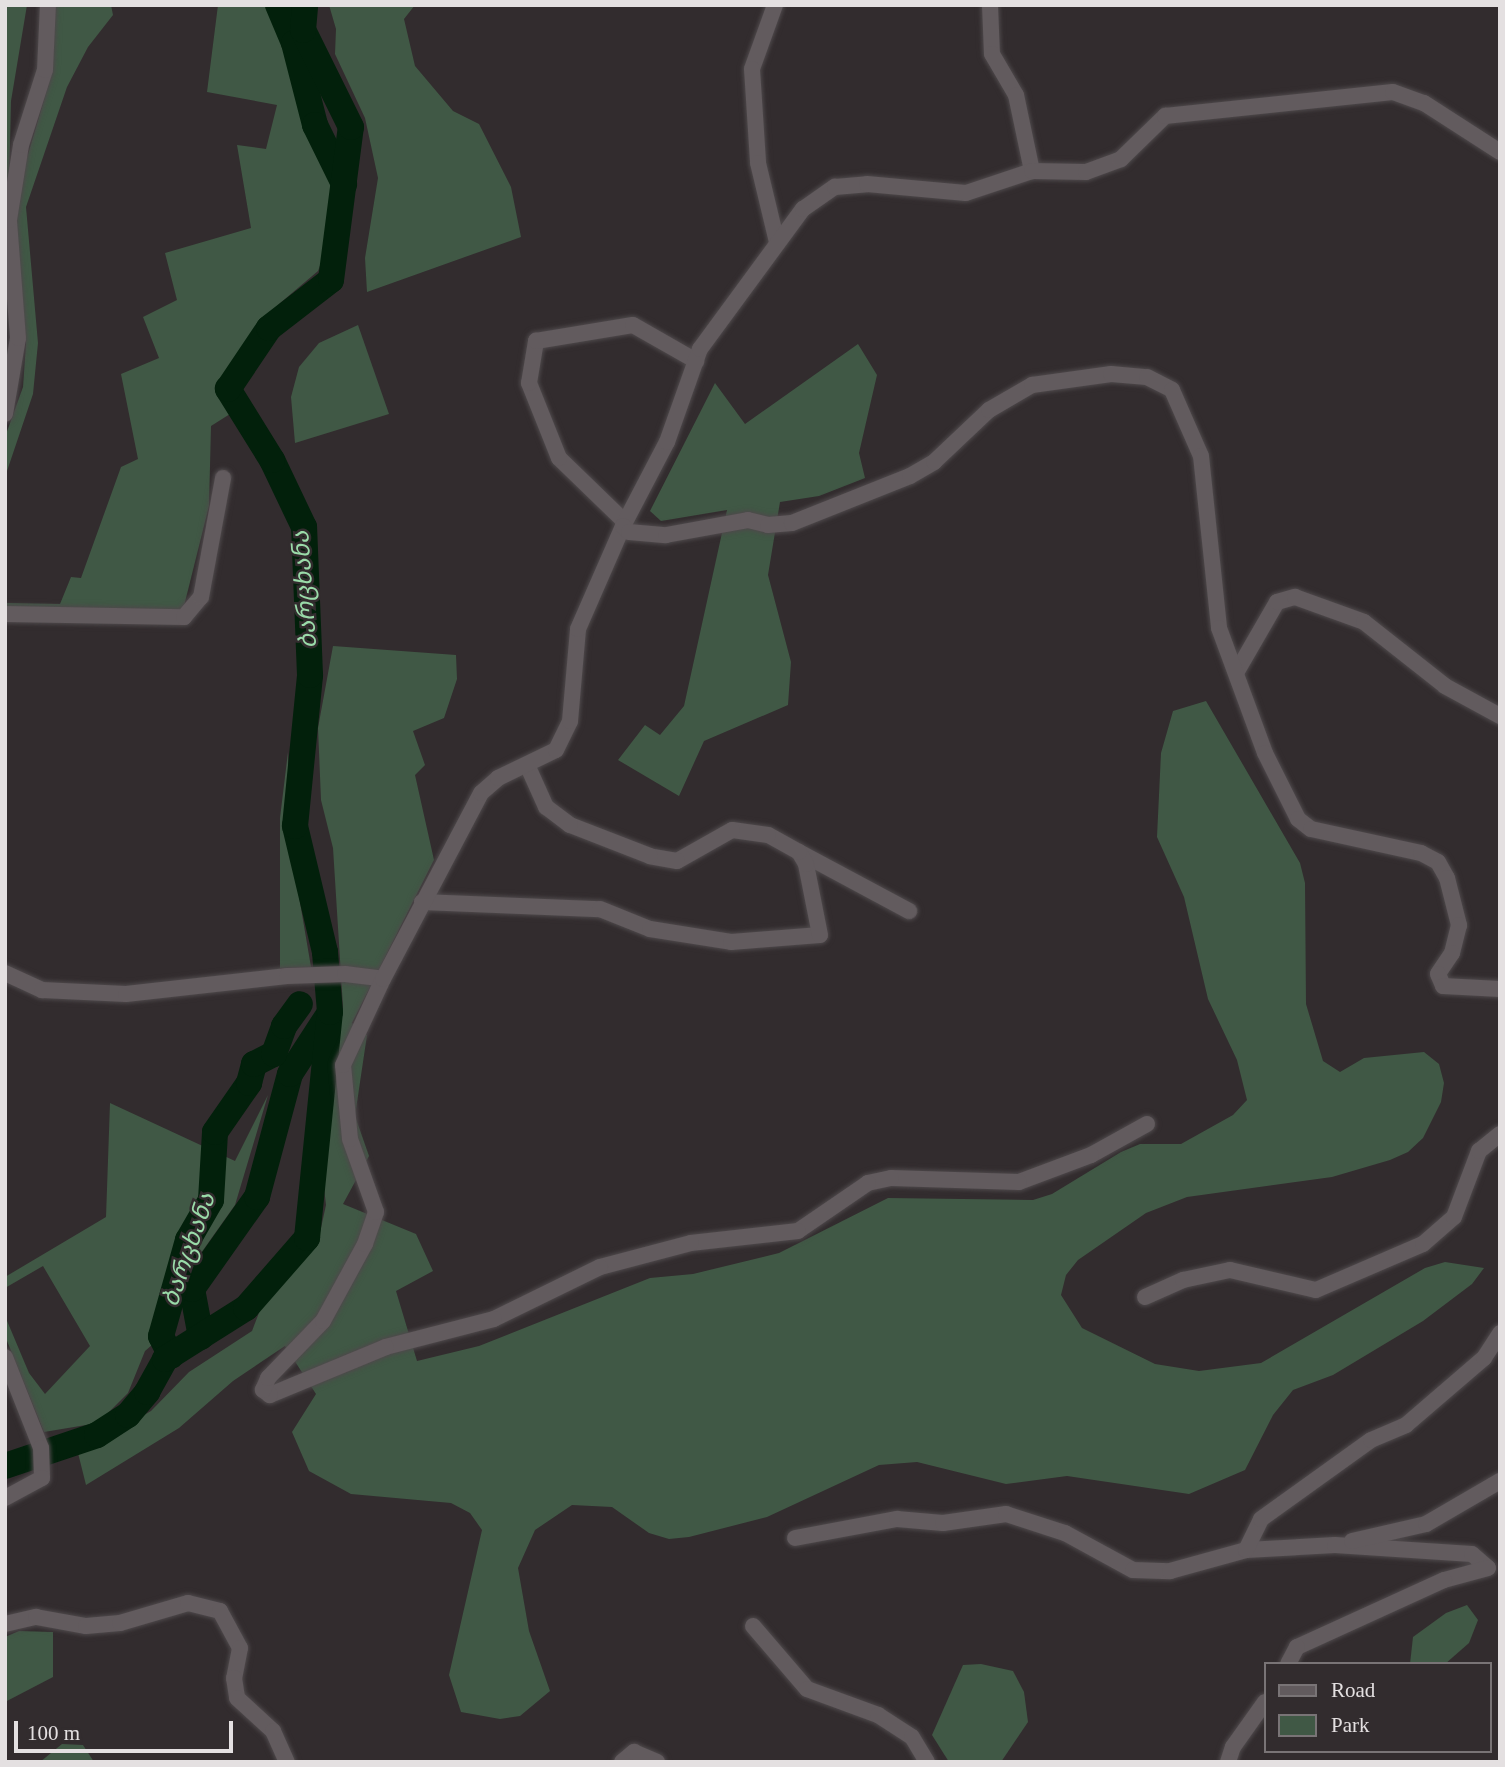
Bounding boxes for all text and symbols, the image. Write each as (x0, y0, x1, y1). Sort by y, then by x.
water label: ბარცხანა (287, 530, 323, 650)
water label: ბარცხანა (156, 1190, 222, 1310)
legend (1264, 1662, 1491, 1753)
text: Road (1331, 1678, 1375, 1702)
scale bar (18, 1708, 236, 1752)
text: Park (1331, 1713, 1370, 1737)
text: 100 m (27, 1721, 80, 1745)

